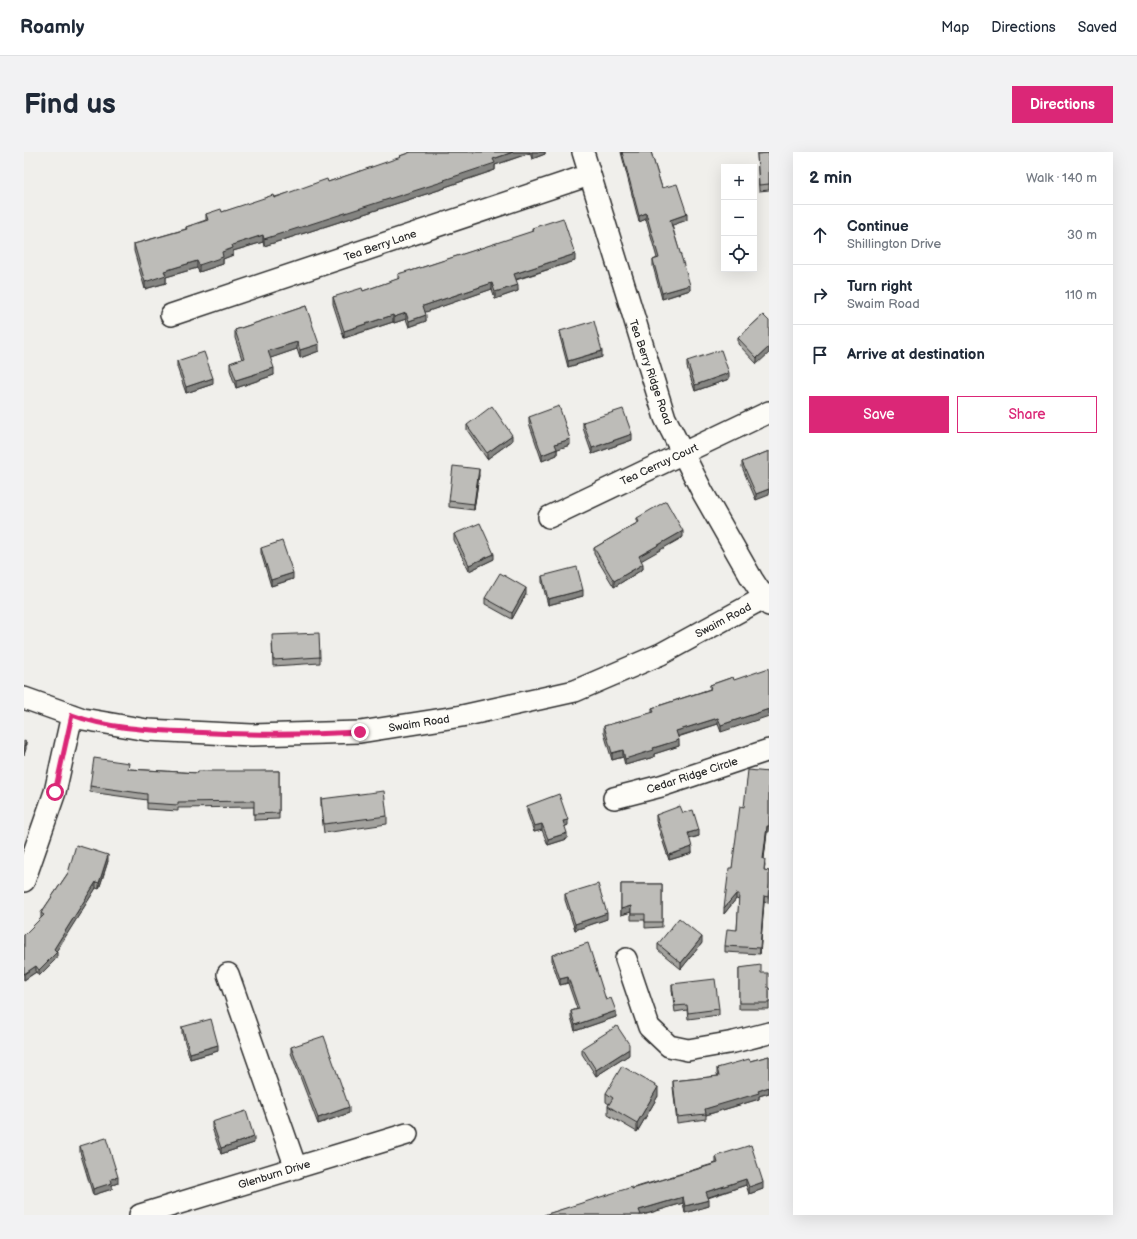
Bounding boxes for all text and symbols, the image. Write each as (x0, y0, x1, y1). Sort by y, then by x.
text: Roamly (20, 16, 84, 39)
text: Map (941, 19, 969, 36)
text: Directions (991, 19, 1056, 36)
text: Saved (1078, 19, 1117, 36)
button: Directions (1012, 86, 1113, 123)
text: Find us (24, 88, 116, 121)
map controls (721, 164, 757, 272)
button: + (721, 164, 757, 200)
text: 2 min (809, 168, 852, 188)
text: Walk · 140 m (1026, 170, 1097, 186)
button: − (721, 200, 757, 236)
text: Continue (847, 217, 909, 236)
icon: ahead (809, 224, 831, 246)
street label: Tea Berry Lane (342, 227, 419, 264)
text: 30 m (1067, 227, 1097, 243)
button: locate (721, 236, 757, 272)
text: Shillington Drive (847, 236, 941, 252)
text: Turn right (847, 277, 912, 296)
icon: right (809, 284, 831, 306)
text: 110 m (1065, 287, 1097, 303)
text: Swaim Road (847, 296, 920, 312)
street label: Tea Berry Ridge Road (626, 318, 675, 426)
icon: arrive (809, 344, 831, 366)
text: Arrive at destination (847, 345, 985, 364)
button: Save (809, 396, 949, 433)
button: Share (957, 396, 1097, 433)
street label: Tea Cerruy Court (618, 440, 701, 488)
street label: Swaim Road (693, 600, 753, 641)
street label: Swaim Road (388, 712, 450, 735)
route end (351, 723, 369, 741)
street label: Cedar Ridge Circle (645, 754, 740, 796)
route start (46, 783, 64, 801)
street label: Glenburn Drive (237, 1157, 312, 1192)

